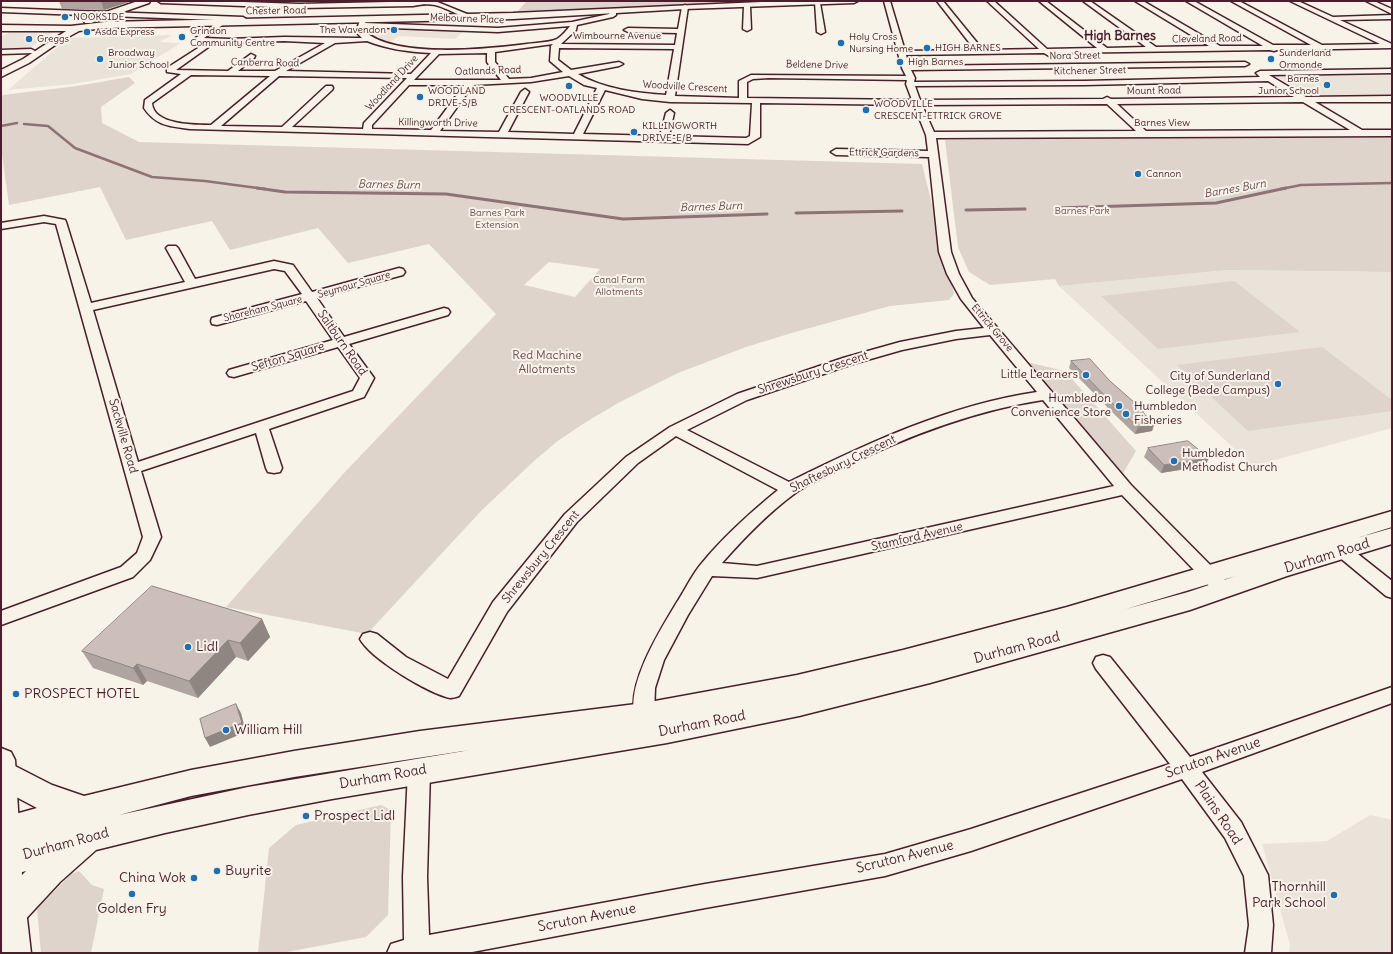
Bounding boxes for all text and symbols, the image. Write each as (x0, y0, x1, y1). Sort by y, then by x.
street label: Chester Road (245, 4, 307, 18)
place label: NOOKSIDE (73, 11, 124, 23)
marker: NOOKSIDE (60, 12, 70, 22)
street label: Melbourne Place (430, 12, 504, 26)
place label: The Wavendon (319, 24, 386, 36)
place label: Grindon Community Centre (190, 25, 275, 48)
marker: The Wavendon (389, 25, 399, 35)
place label: Asda Express (95, 26, 155, 38)
marker: Asda Express (82, 27, 92, 37)
district label: High Barnes (1084, 28, 1156, 44)
street label: Wimbourne Avenue (573, 30, 661, 42)
place label: Holy Cross Nursing Home (849, 31, 913, 54)
marker: Grindon Community Centre (177, 32, 187, 42)
street label: Cleveland Road (1172, 32, 1242, 46)
place label: Greggs (37, 33, 69, 45)
marker: Greggs (24, 34, 34, 44)
marker: Holy Cross Nursing Home (836, 38, 846, 48)
place label: HIGH BARNES (935, 42, 1001, 54)
marker: HIGH BARNES (922, 43, 932, 53)
place label: Broadway Junior School (108, 47, 169, 70)
place label: Sunderland Ormonde (1279, 47, 1331, 70)
street label: Nora Street (1049, 50, 1101, 62)
street label: Woodland Drive (363, 53, 421, 113)
marker: Broadway Junior School (95, 54, 105, 64)
marker: Sunderland Ormonde (1266, 54, 1276, 64)
street label: Canberra Road (231, 56, 299, 70)
place label: High Barnes (908, 56, 963, 68)
marker: High Barnes (895, 57, 905, 67)
street label: Beldene Drive (786, 58, 848, 72)
street label: Oatlands Road (454, 64, 522, 78)
street label: Kitchener Street (1054, 64, 1126, 78)
place label: Barnes Junior School (1258, 73, 1319, 96)
street label: Woodville Crescent (642, 79, 728, 95)
marker: Barnes Junior School (1322, 80, 1332, 90)
marker: WOODVILLE CRESCENT-OATLANDS ROAD (564, 81, 574, 91)
place label: WOODLAND DRIVE-S/B (428, 85, 486, 108)
street label: Mount Road (1127, 85, 1181, 97)
marker: WOODLAND DRIVE-S/B (415, 92, 425, 102)
place label: WOODVILLE CRESCENT-OATLANDS ROAD (503, 92, 635, 116)
place label: WOODVILLE CRESCENT-ETTRICK GROVE (874, 98, 1002, 122)
marker: WOODVILLE CRESCENT-ETTRICK GROVE (861, 105, 871, 115)
street label: Killingworth Drive (398, 116, 478, 130)
street label: Barnes View (1134, 117, 1190, 129)
place label: KILLINGWORTH DRIVE-E/B (642, 120, 717, 144)
marker: KILLINGWORTH DRIVE-E/B (629, 127, 639, 137)
street label: Ettrick Gardens (849, 146, 919, 160)
place label: Cannon (1146, 168, 1181, 180)
marker: Cannon (1133, 169, 1143, 179)
water label: Barnes Burn (1203, 177, 1267, 201)
water label: Barnes Burn (358, 178, 420, 192)
water label: Barnes Burn (680, 199, 742, 215)
park label: Barnes Park (1054, 205, 1110, 217)
park label: Barnes Park Extension (469, 207, 525, 230)
street label: Seymour Square (316, 269, 392, 301)
park label: Canal Farm Allotments (593, 274, 645, 298)
street label: Shoreham Square (222, 293, 304, 325)
street label: Ettrick Grove (969, 302, 1015, 354)
street label: Saltburn Road (314, 307, 370, 379)
street label: Sefton Square (250, 339, 326, 375)
street label: Shrewsbury Crescent (756, 348, 870, 398)
park label: Red Machine Allotments (512, 349, 582, 377)
place label: Little Learners (1001, 368, 1078, 382)
marker: Little Learners (1081, 370, 1091, 380)
place label: City of Sunderland College (Bede Campus) (1146, 370, 1270, 398)
marker: City of Sunderland College (Bede Campus) (1273, 379, 1283, 389)
place label: Humbledon Convenience Store (1011, 392, 1111, 420)
street label: Sackville Road (105, 397, 141, 475)
place label: Humbledon Fisheries (1134, 400, 1197, 428)
marker: Humbledon Convenience Store (1114, 401, 1124, 411)
marker: Humbledon Fisheries (1121, 409, 1131, 419)
street label: Shaftesbury Crescent (788, 432, 898, 496)
place label: Humbledon Methodist Church (1182, 447, 1278, 475)
marker: Humbledon Methodist Church (1169, 456, 1179, 466)
street label: Shrewsbury Crescent (499, 508, 583, 606)
street label: Stamford Avenue (870, 519, 964, 555)
street label: Durham Road (1282, 535, 1372, 577)
street label: Durham Road (972, 628, 1062, 668)
place label: Lidl (196, 639, 218, 655)
marker: Lidl (183, 642, 193, 652)
place label: PROSPECT HOTEL (24, 686, 140, 702)
marker: PROSPECT HOTEL (11, 689, 21, 699)
street label: Durham Road (657, 707, 747, 741)
place label: William Hill (234, 722, 302, 738)
marker: William Hill (221, 725, 231, 735)
street label: Scruton Avenue (1163, 734, 1263, 782)
street label: Durham Road (338, 761, 428, 793)
street label: Plains Road (1191, 778, 1245, 848)
place label: Prospect Lidl (314, 808, 395, 824)
marker: Prospect Lidl (301, 811, 311, 821)
street label: Durham Road (21, 824, 111, 864)
street label: Scruton Avenue (855, 837, 955, 877)
place label: Buyrite (225, 863, 271, 879)
marker: Buyrite (212, 866, 222, 876)
place label: China Wok (119, 870, 186, 886)
marker: China Wok (189, 873, 199, 883)
place label: Thornhill Park School (1252, 879, 1326, 912)
marker: Golden Fry (127, 889, 137, 899)
marker: Thornhill Park School (1329, 890, 1339, 900)
street label: Scruton Avenue (536, 900, 638, 936)
place label: Golden Fry (97, 901, 167, 917)

